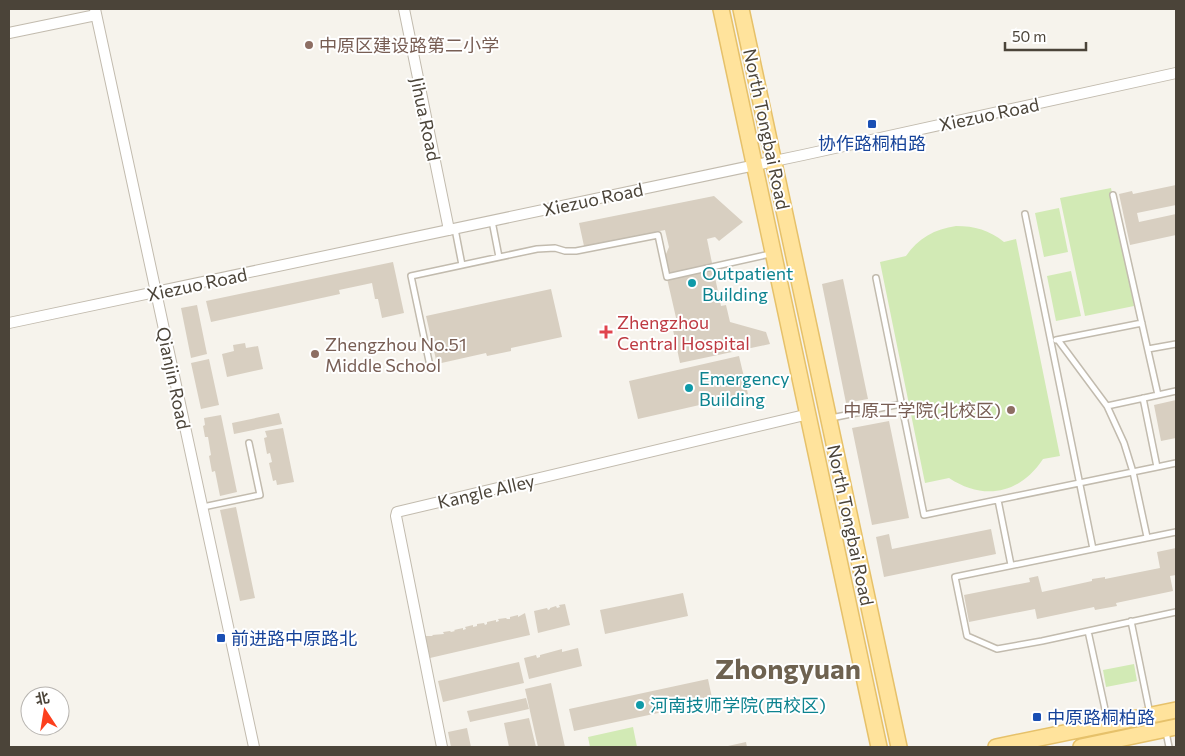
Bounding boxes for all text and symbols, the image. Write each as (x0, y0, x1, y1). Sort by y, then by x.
scale bar (1005, 20, 1086, 52)
text: 50 m (1012, 27, 1046, 45)
place label: 中原区建设路第二小学 (319, 34, 499, 56)
marker: 中原区建设路第二小学 (303, 39, 315, 51)
street label: North Tongbai Road (739, 47, 795, 211)
street label: Jihua Road (406, 75, 446, 163)
street label: Xiezuo Road (937, 93, 1041, 135)
marker: 协作路桐柏路 (866, 118, 878, 130)
place label: 协作路桐柏路 (818, 132, 926, 154)
street label: Xiezuo Road (541, 178, 645, 220)
place label: Outpatient Building (702, 262, 793, 305)
street label: Xiezuo Road (145, 263, 249, 305)
marker: Outpatient Building (686, 277, 698, 289)
place label: Zhengzhou Central Hospital (617, 311, 750, 354)
street label: Qianjin Road (152, 325, 196, 431)
marker: Zhengzhou Central Hospital (599, 325, 613, 339)
place label: Zhengzhou No.51 Middle School (325, 333, 467, 376)
marker: Zhengzhou No.51 Middle School (309, 348, 321, 360)
place label: Emergency Building (699, 367, 790, 410)
marker: Emergency Building (683, 382, 695, 394)
place label: 中原工学院(北校区) (843, 399, 1001, 421)
marker: 中原工学院(北校区) (1005, 404, 1017, 416)
street label: North Tongbai Road (823, 443, 879, 607)
street label: Kangle Alley (435, 469, 537, 513)
place label: 前进路中原路北 (231, 627, 357, 649)
marker: 前进路中原路北 (215, 632, 227, 644)
district label: Zhongyuan (715, 651, 861, 685)
north arrow (20, 686, 70, 736)
text: 北 (34, 688, 51, 708)
place label: 河南技师学院(西校区) (650, 694, 826, 716)
marker: 河南技师学院(西校区) (634, 699, 646, 711)
place label: 中原路桐柏路 (1047, 706, 1155, 728)
marker: 中原路桐柏路 (1031, 711, 1043, 723)

